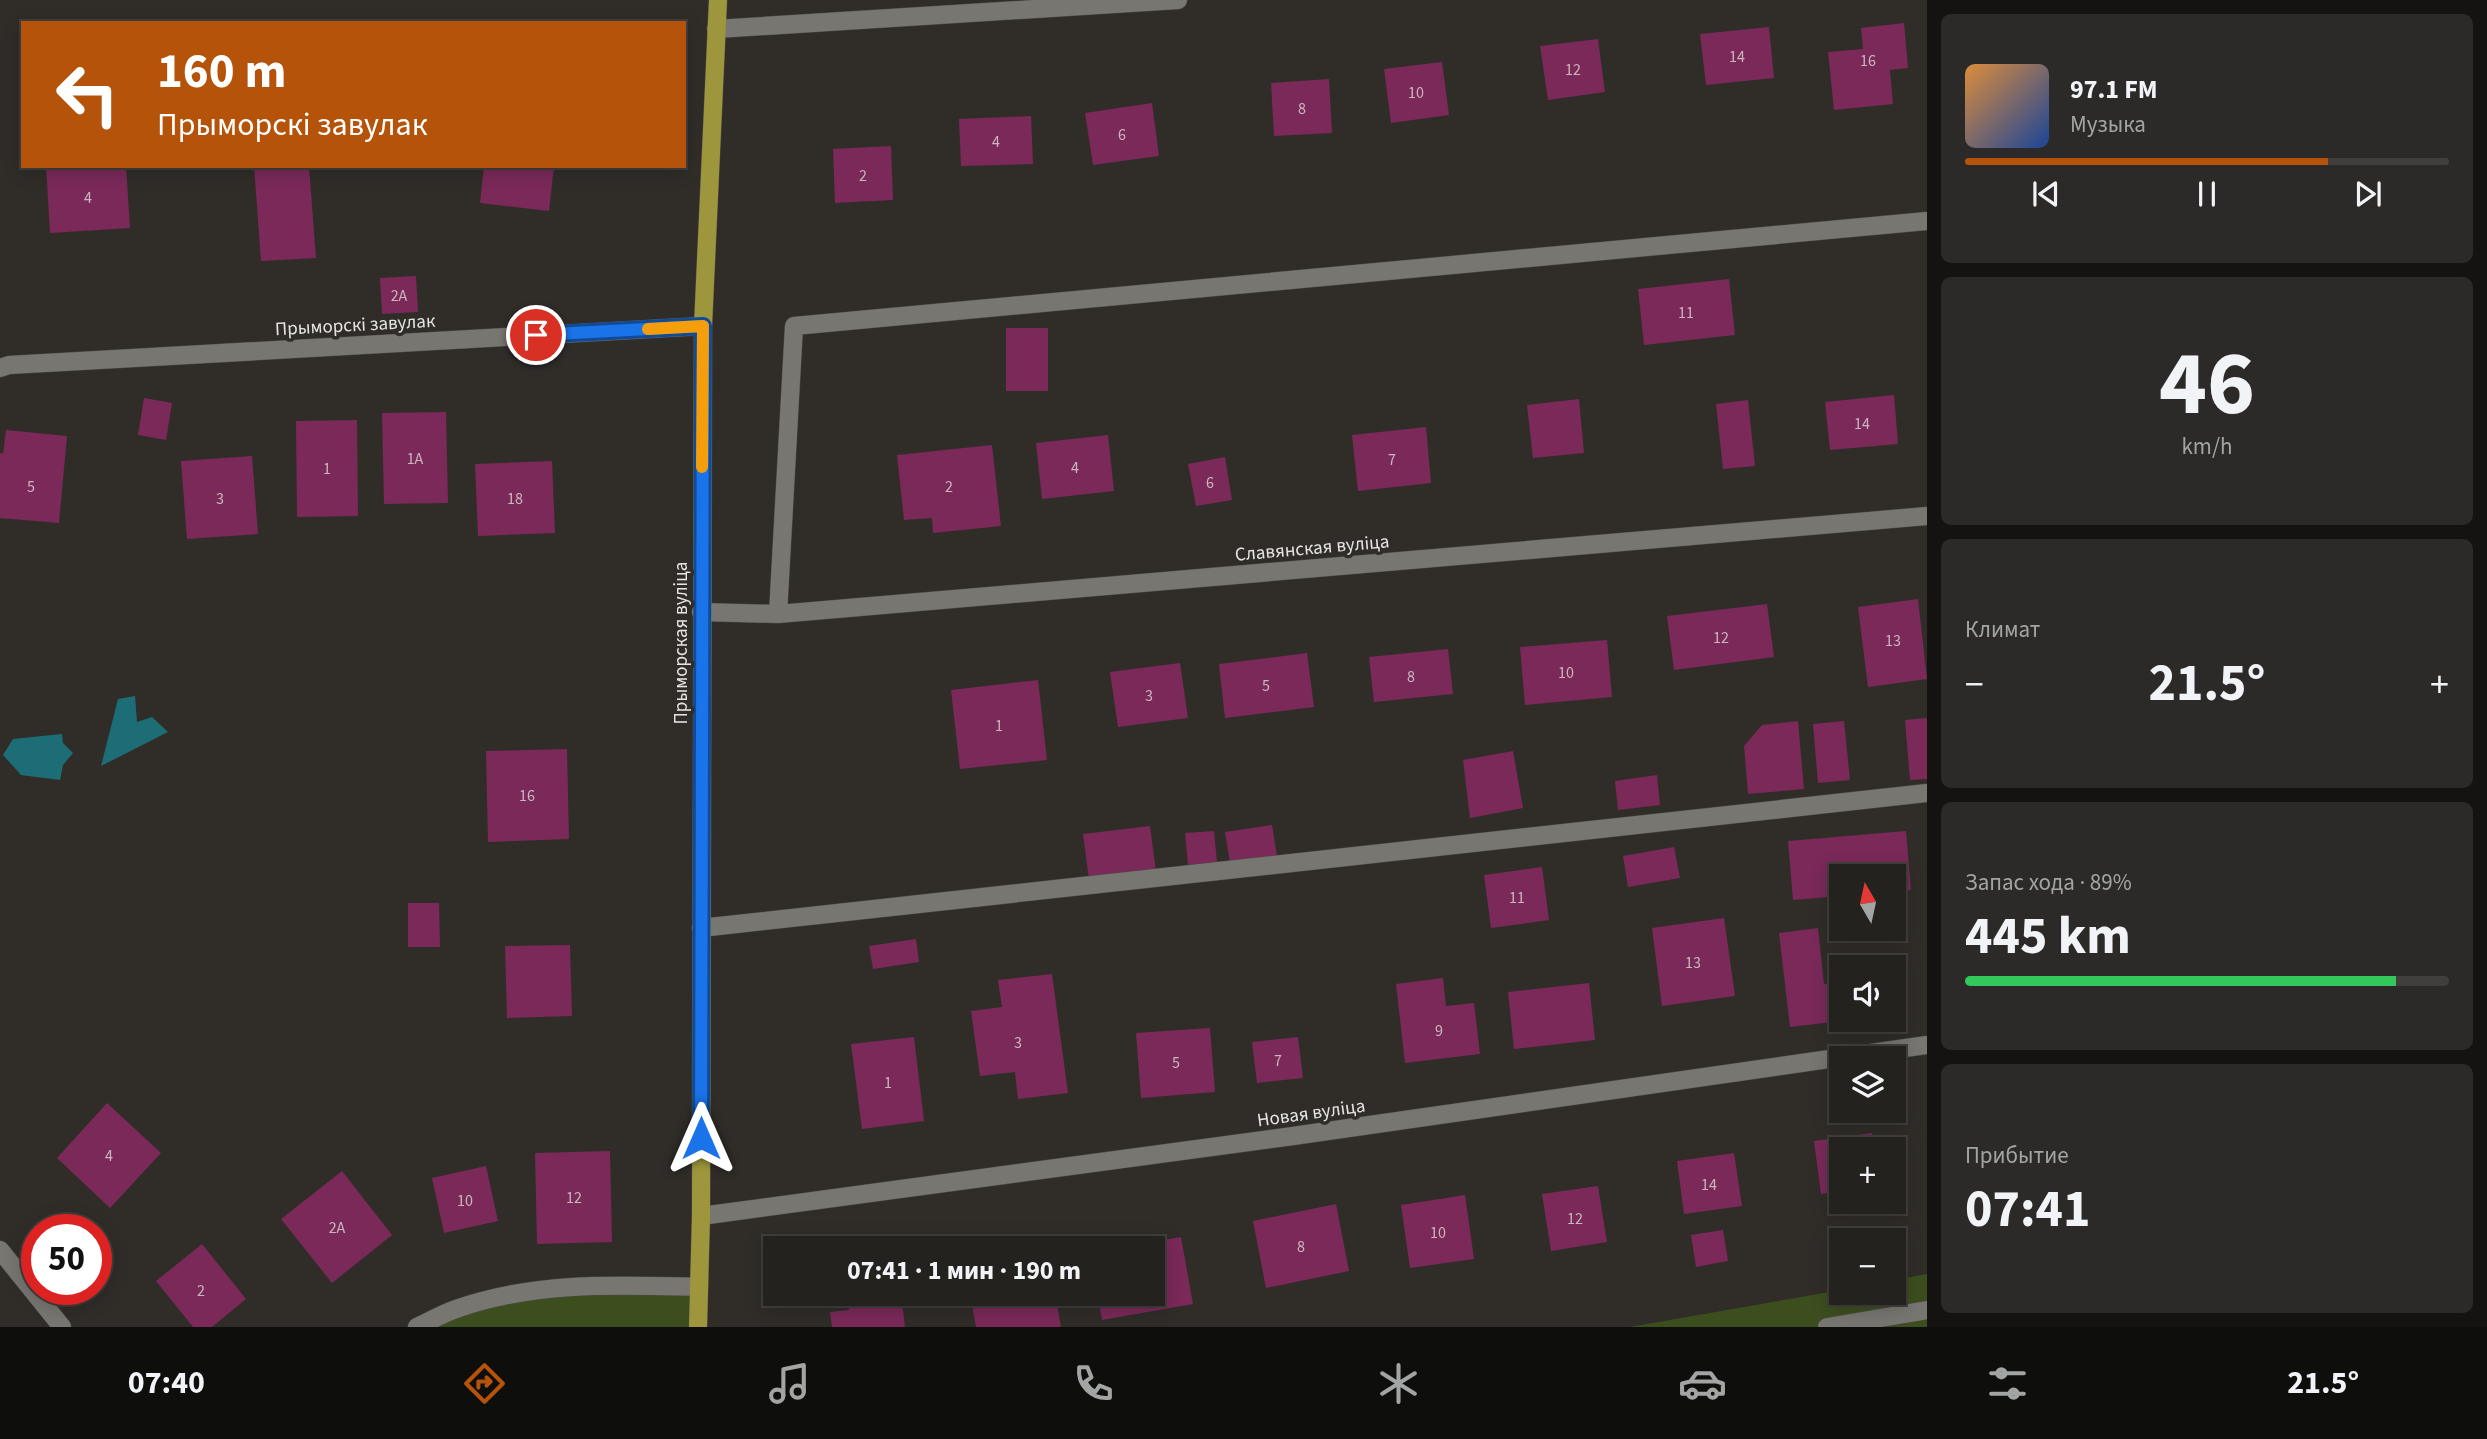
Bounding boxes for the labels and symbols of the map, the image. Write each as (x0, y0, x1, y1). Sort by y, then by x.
house number: 14 (1729, 46, 1745, 68)
house number: 16 (1860, 50, 1876, 72)
house number: 12 (1565, 59, 1581, 81)
house number: 10 (1408, 82, 1424, 104)
house number: 8 (1298, 98, 1306, 120)
house number: 6 (1118, 124, 1126, 146)
house number: 4 (992, 131, 1000, 153)
house number: 2 (859, 165, 867, 187)
house number: 4 (84, 187, 92, 209)
house number: 2А (391, 285, 408, 307)
house number: 11 (1678, 302, 1694, 324)
pin (506, 305, 566, 365)
street label: Прыморскі завулак (274, 308, 437, 343)
house number: 14 (1854, 413, 1870, 435)
house number: 1А (407, 448, 424, 470)
house number: 7 (1388, 449, 1396, 471)
house number: 4 (1071, 457, 1079, 479)
house number: 1 (323, 458, 331, 480)
house number: 6 (1206, 472, 1214, 494)
house number: 5 (27, 476, 35, 498)
house number: 2 (945, 476, 953, 498)
house number: 3 (216, 488, 224, 510)
house number: 18 (507, 488, 523, 510)
street label: Славянская вуліца (1234, 528, 1390, 569)
street label: Прыморская вуліца (668, 562, 695, 724)
house number: 12 (1713, 627, 1729, 649)
house number: 13 (1885, 630, 1901, 652)
house number: 10 (1558, 662, 1574, 684)
house number: 8 (1407, 666, 1415, 688)
house number: 5 (1262, 675, 1270, 697)
house number: 3 (1145, 685, 1153, 707)
house number: 1 (995, 715, 1003, 737)
house number: 16 (519, 785, 535, 807)
north arrow (1829, 864, 1906, 942)
house number: 11 (1509, 887, 1525, 909)
house number: 13 (1685, 952, 1701, 974)
house number: 9 (1435, 1020, 1443, 1042)
house number: 3 (1014, 1032, 1022, 1054)
house number: 7 (1274, 1050, 1282, 1072)
house number: 5 (1172, 1052, 1180, 1074)
house number: 1 (884, 1072, 892, 1094)
street label: Новая вуліца (1255, 1093, 1367, 1134)
position arrow (664, 1101, 738, 1175)
house number: 4 (105, 1145, 113, 1167)
house number: 14 (1701, 1174, 1717, 1196)
house number: 12 (566, 1187, 582, 1209)
house number: 10 (457, 1190, 473, 1212)
house number: 12 (1567, 1208, 1583, 1230)
speed limit sign: 50 (21, 1214, 112, 1305)
house number: 2А (329, 1217, 346, 1239)
house number: 10 (1430, 1222, 1446, 1244)
house number: 8 (1297, 1236, 1305, 1258)
house number: 2 (197, 1280, 205, 1302)

